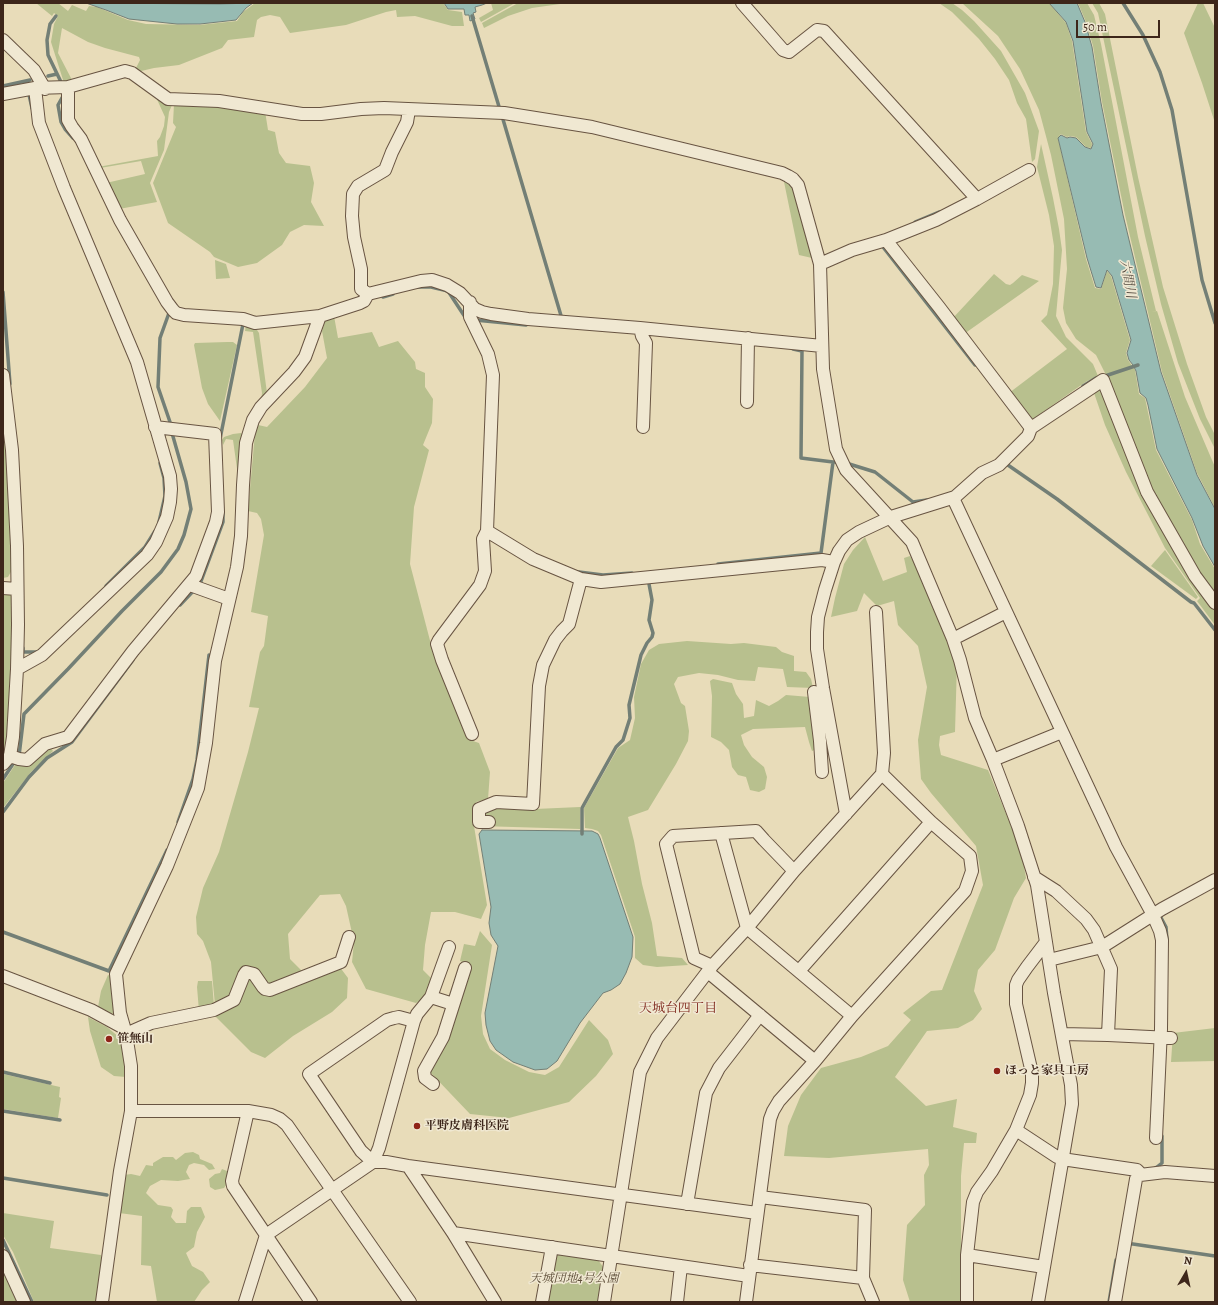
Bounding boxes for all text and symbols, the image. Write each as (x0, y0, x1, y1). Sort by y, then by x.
scale bar (1078, 12, 1162, 38)
text: 50 m (1083, 19, 1107, 35)
water label: 六間川 (1116, 258, 1138, 300)
district label: 天城台四丁目 (639, 1001, 717, 1017)
place label: 笹無山 (117, 1032, 153, 1046)
marker: 笹無山 (104, 1034, 114, 1044)
place label: ほっと家具工房 (1005, 1064, 1089, 1078)
marker: ほっと家具工房 (992, 1066, 1002, 1076)
place label: 平野皮膚科医院 (425, 1119, 509, 1133)
marker: 平野皮膚科医院 (412, 1121, 422, 1131)
north arrow (1166, 1253, 1206, 1293)
text: N (1183, 1253, 1193, 1269)
park label: 天城団地4号公園 (529, 1272, 619, 1286)

